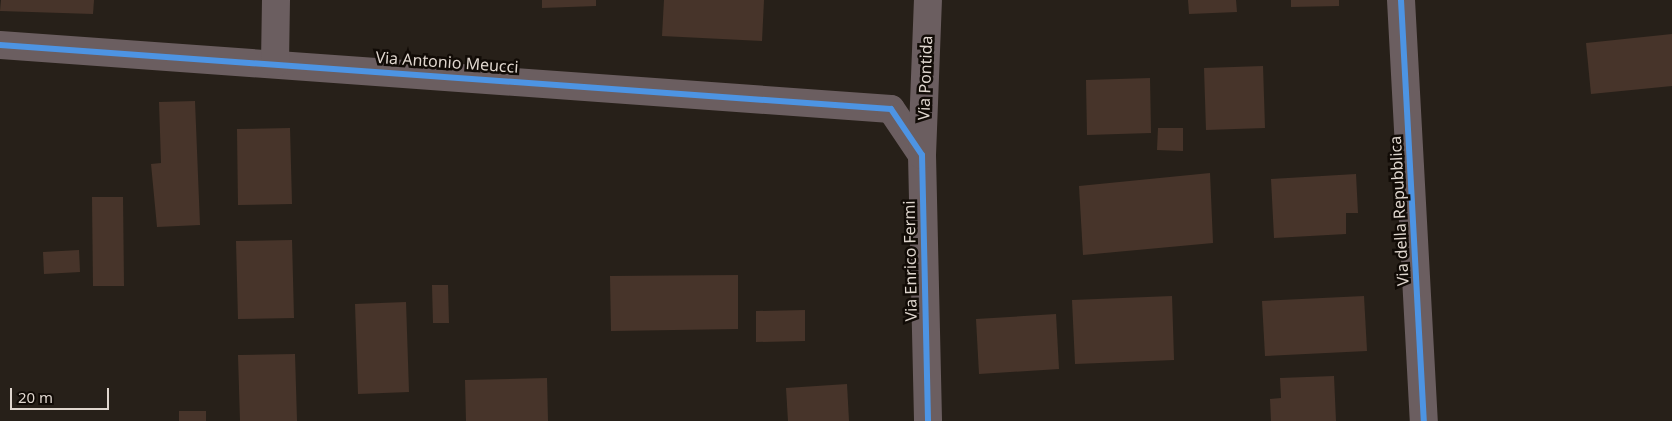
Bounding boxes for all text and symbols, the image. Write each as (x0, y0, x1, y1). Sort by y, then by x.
street label: Via Pontida (914, 35, 936, 121)
street label: Via Antonio Meucci (375, 47, 519, 77)
street label: Via della Repubblica (1385, 135, 1413, 287)
street label: Via Enrico Fermi (899, 200, 921, 322)
scale bar (12, 378, 111, 410)
text: 20 m (18, 387, 53, 407)

